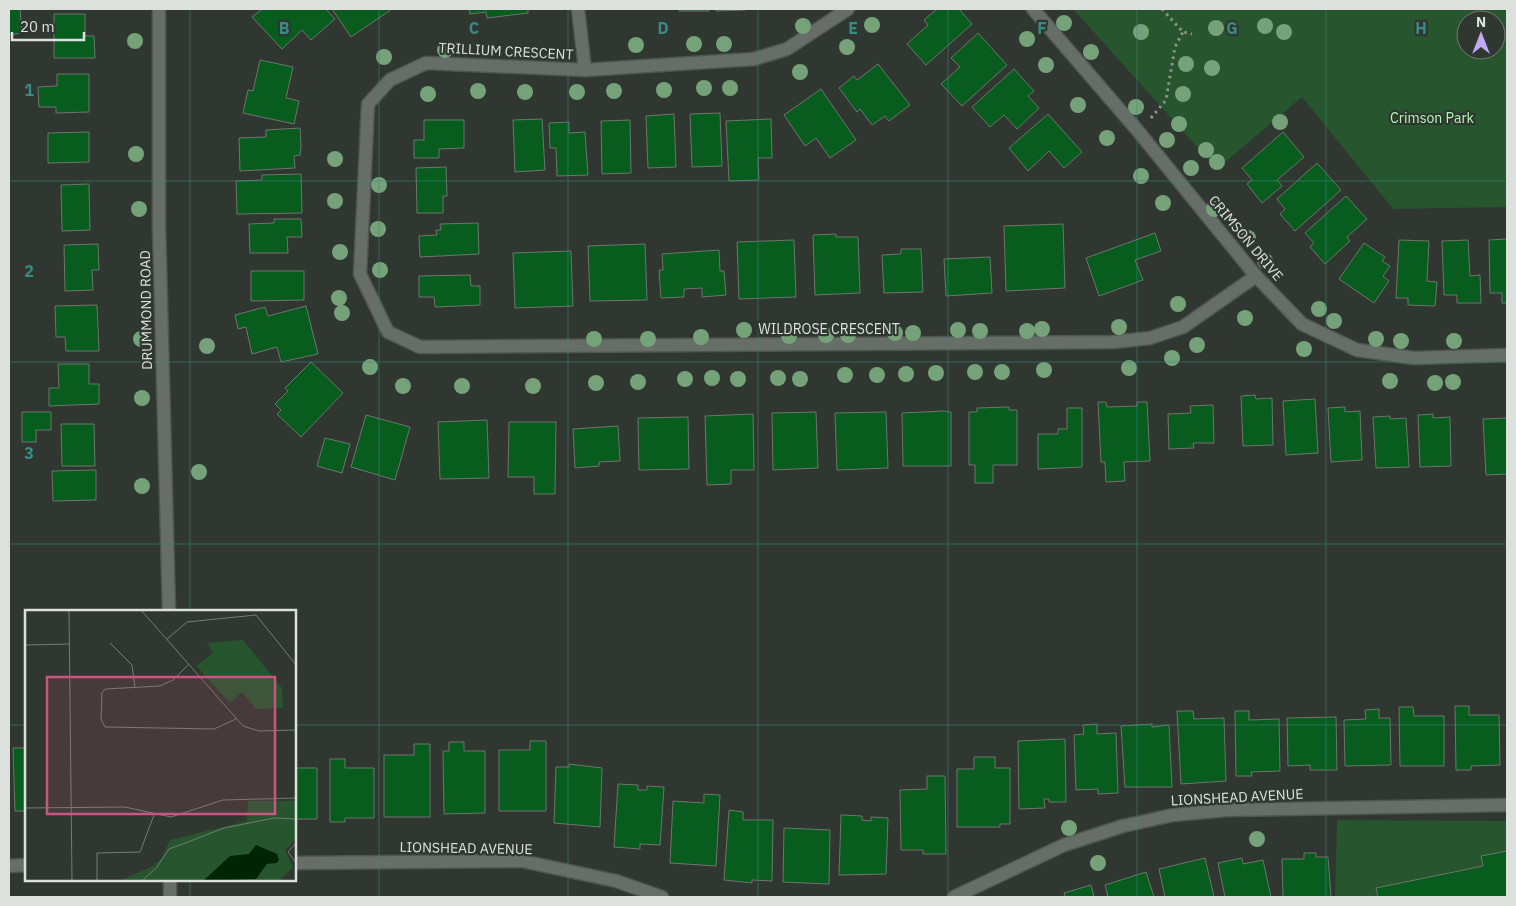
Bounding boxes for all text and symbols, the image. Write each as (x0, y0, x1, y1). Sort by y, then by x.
scale bar (12, 10, 85, 42)
north arrow (1456, 10, 1506, 60)
text: N (1476, 13, 1486, 31)
text: 20 m (20, 17, 55, 36)
text: B (279, 18, 290, 38)
text: C (469, 18, 479, 38)
text: D (657, 18, 669, 38)
text: E (848, 18, 858, 38)
text: F (1037, 18, 1047, 38)
text: G (1226, 18, 1238, 38)
text: H (1415, 18, 1427, 38)
street label: TRILLIUM CRESCENT (438, 38, 574, 64)
text: 1 (24, 80, 34, 100)
park label: Crimson Park (1390, 109, 1475, 127)
street label: CRIMSON DRIVE (1205, 191, 1287, 285)
street label: DRUMMOND ROAD (136, 250, 156, 370)
text: 2 (24, 261, 34, 281)
street label: WILDROSE CRESCENT (758, 320, 900, 338)
text: 3 (24, 443, 34, 463)
inset map (25, 610, 296, 881)
street label: LIONSHEAD AVENUE (1170, 785, 1304, 809)
street label: LIONSHEAD AVENUE (399, 838, 533, 858)

